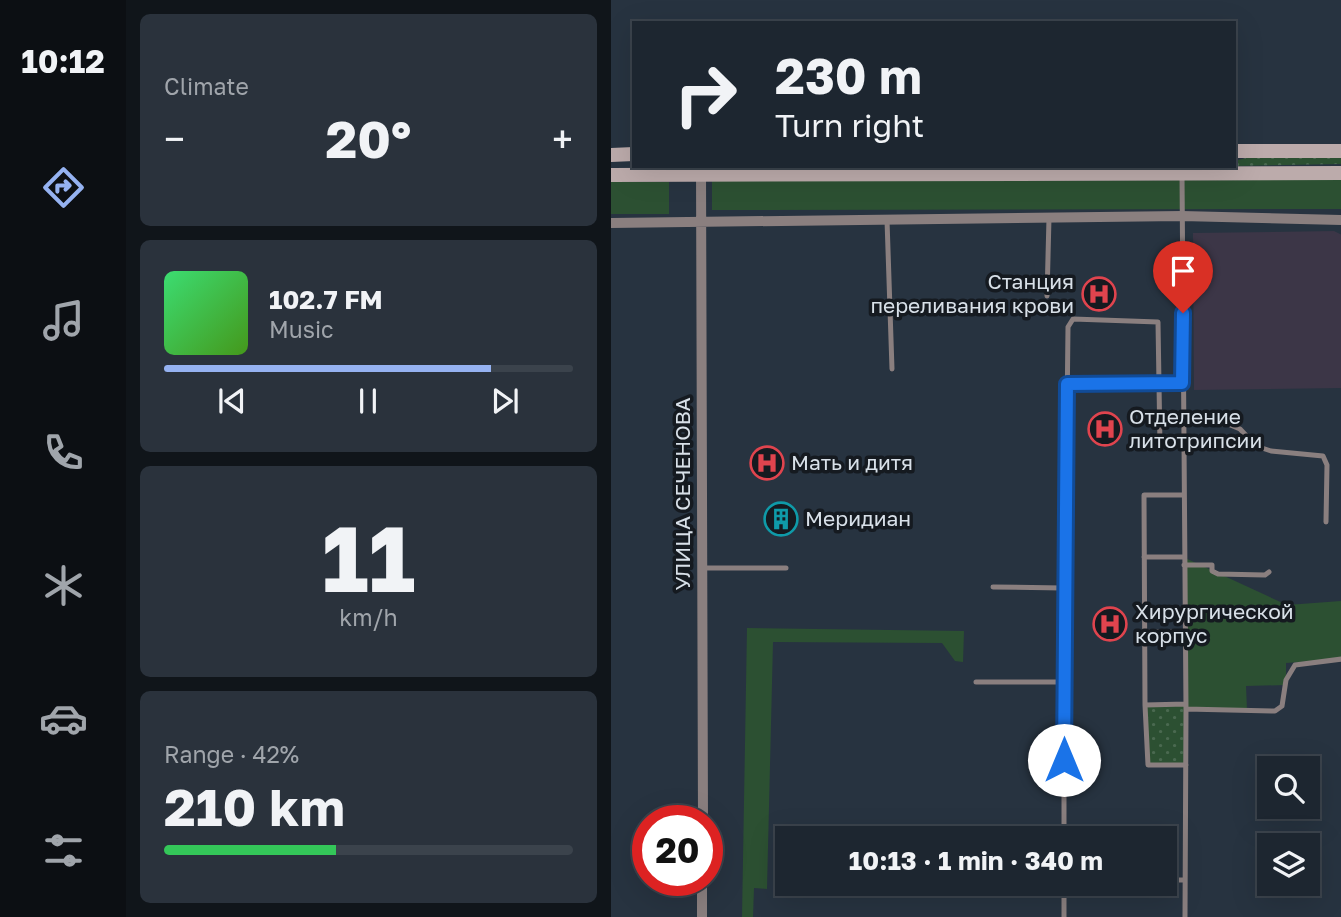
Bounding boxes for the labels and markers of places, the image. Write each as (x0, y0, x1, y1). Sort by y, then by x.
pin (1153, 241, 1213, 313)
place label: Станция переливания крови (870, 268, 1074, 318)
hospital icon: Станция переливания крови (1080, 275, 1118, 313)
place label: Отделение литотрипсии (1129, 403, 1262, 453)
hospital icon: Отделение литотрипсии (1086, 410, 1124, 448)
hospital icon: Мать и дитя (748, 444, 786, 482)
place label: Мать и дитя (791, 449, 913, 475)
building icon: Меридиан (762, 500, 800, 538)
place label: Меридиан (805, 505, 911, 531)
place label: Хирургической корпус (1135, 598, 1294, 648)
hospital icon: Хирургической корпус (1091, 605, 1129, 643)

